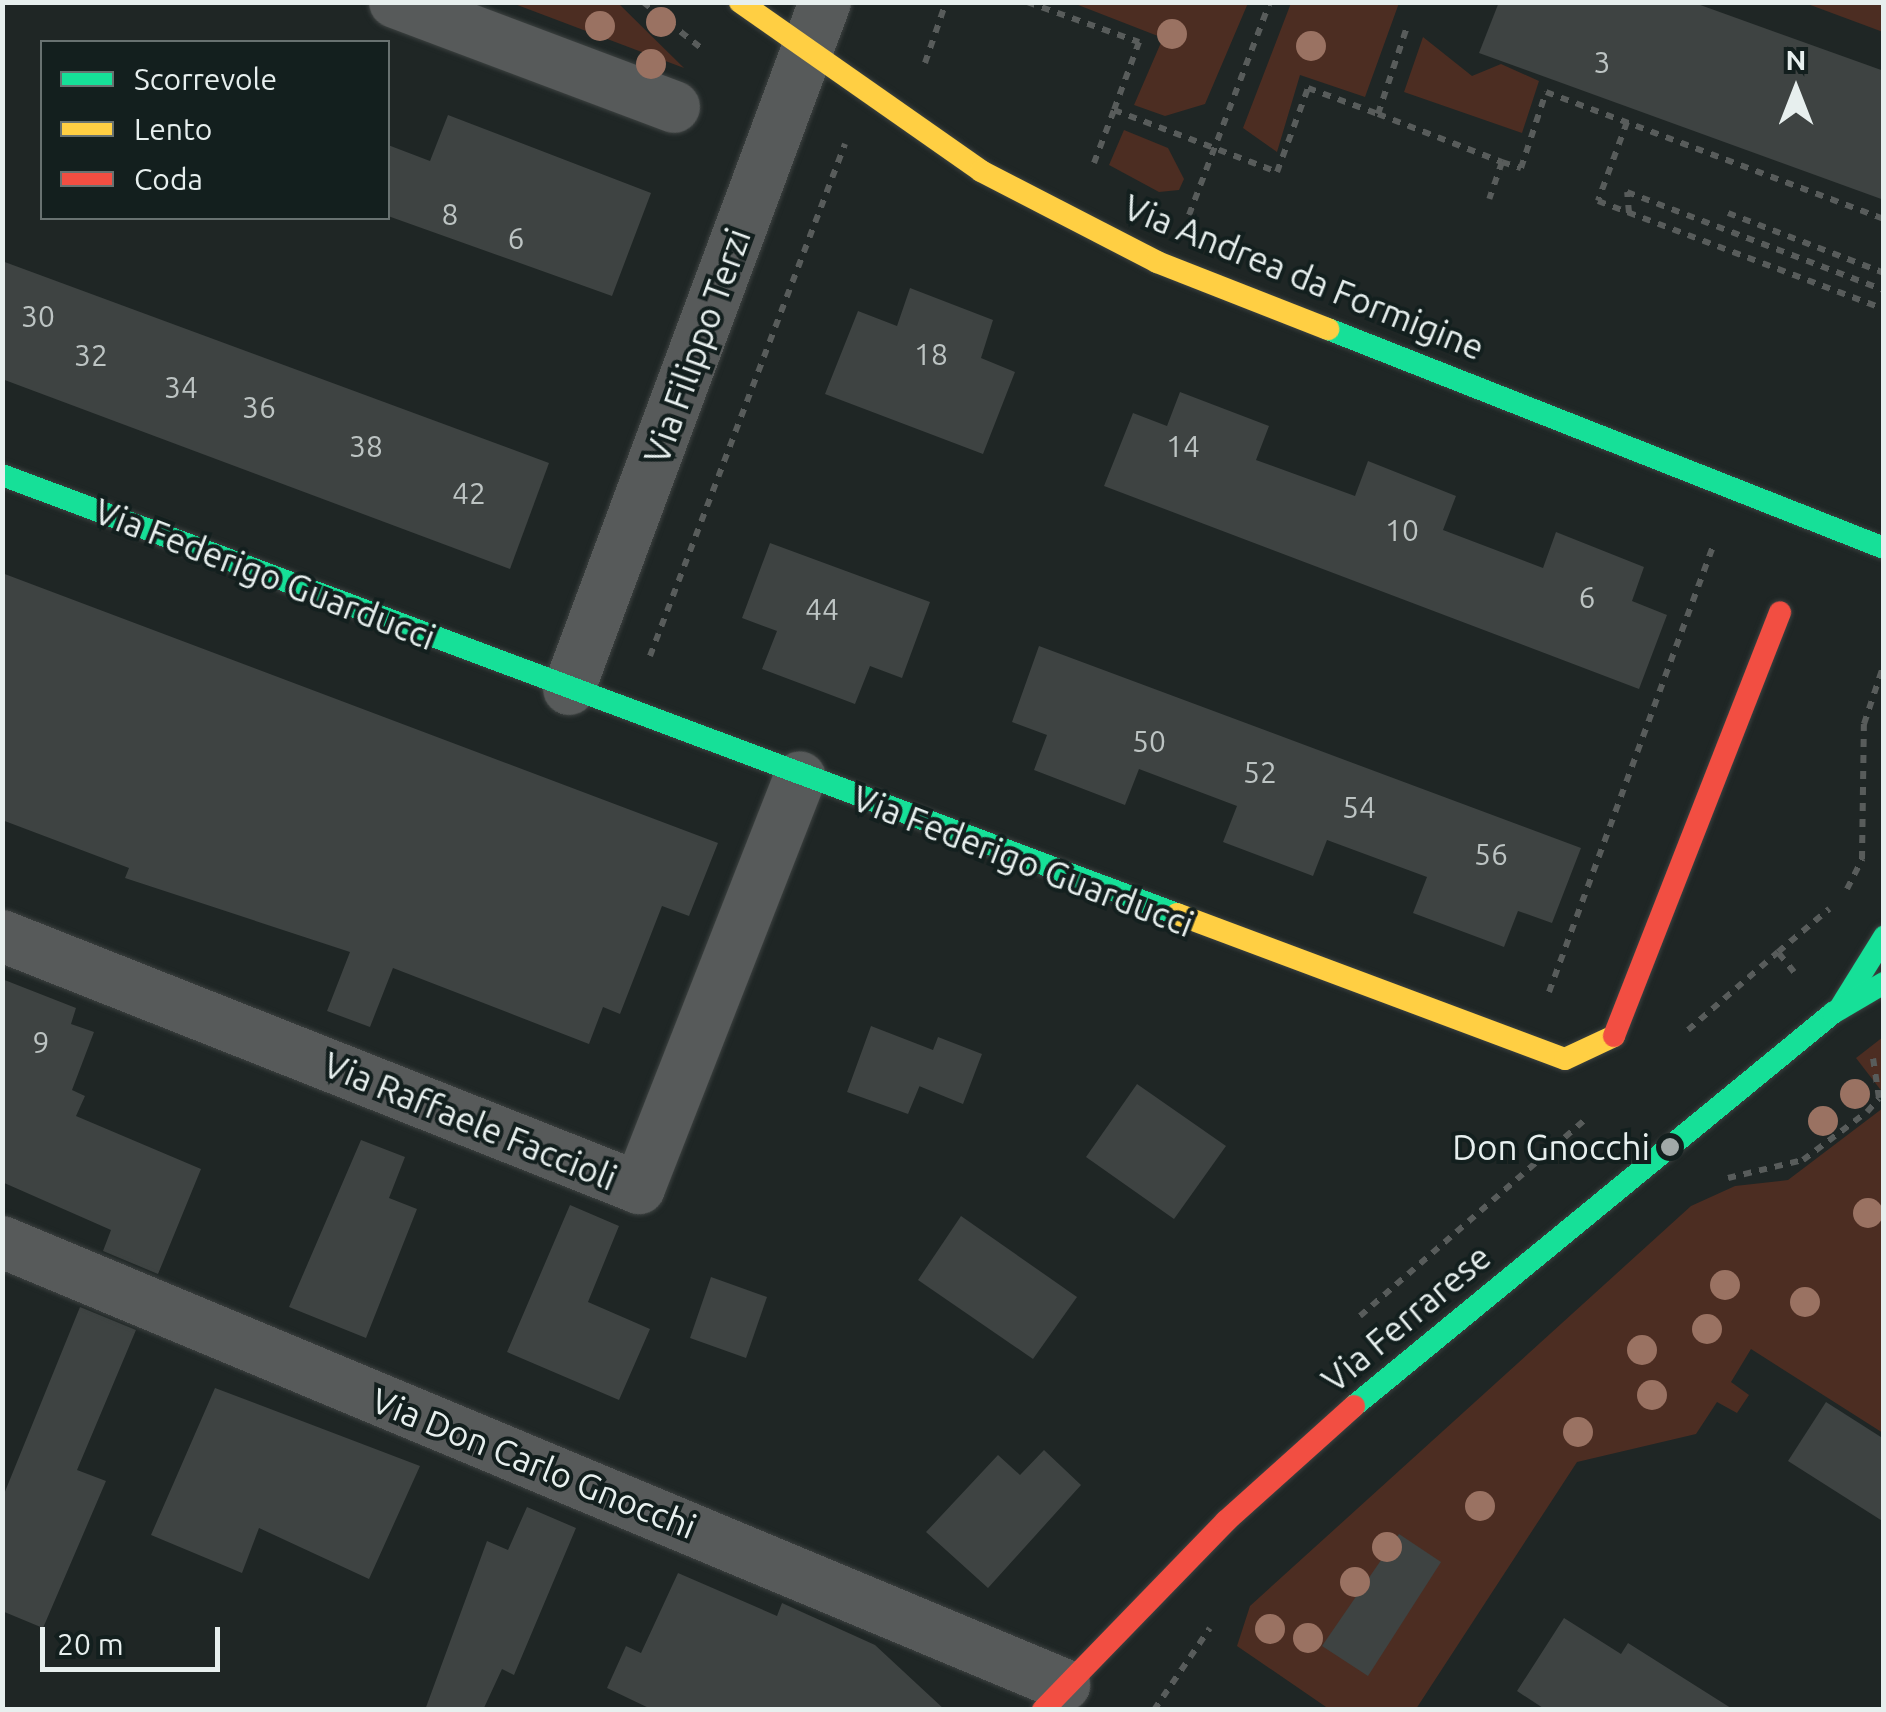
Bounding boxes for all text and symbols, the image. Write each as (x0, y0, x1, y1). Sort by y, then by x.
legend (40, 40, 390, 220)
north arrow (1746, 40, 1846, 140)
house number: 3 (1594, 44, 1610, 80)
text: N (1786, 44, 1806, 75)
text: Scorrevole (134, 62, 277, 96)
text: Lento (134, 112, 212, 146)
text: Coda (134, 162, 203, 196)
street label: Via Andrea da Formigine (1118, 185, 1490, 369)
house number: 8 (442, 196, 458, 232)
house number: 6 (508, 220, 524, 256)
street label: Via Filippo Terzi (635, 223, 759, 469)
house number: 30 (21, 298, 55, 334)
house number: 18 (914, 336, 948, 372)
house number: 32 (74, 337, 108, 373)
house number: 34 (164, 369, 198, 405)
house number: 36 (242, 389, 276, 425)
house number: 38 (349, 428, 383, 464)
house number: 14 (1166, 428, 1200, 464)
house number: 42 (452, 475, 486, 511)
street label: Via Federigo Guarducci (89, 490, 441, 658)
house number: 10 (1385, 512, 1419, 548)
house number: 6 (1579, 579, 1595, 615)
house number: 44 (805, 591, 839, 627)
house number: 50 (1132, 723, 1166, 759)
house number: 52 (1243, 754, 1277, 790)
street label: Via Federigo Guarducci (847, 777, 1199, 945)
house number: 54 (1342, 789, 1376, 825)
house number: 56 (1474, 836, 1508, 872)
house number: 9 (33, 1024, 49, 1060)
street label: Via Raffaele Faccioli (317, 1043, 623, 1199)
place label: Don Gnocchi (1452, 1126, 1650, 1168)
marker: Don Gnocchi (1659, 1136, 1681, 1158)
street label: Via Ferrarese (1313, 1235, 1499, 1401)
street label: Via Don Carlo Gnocchi (366, 1379, 702, 1547)
scale bar (45, 1607, 225, 1669)
text: 20 m (57, 1627, 124, 1661)

